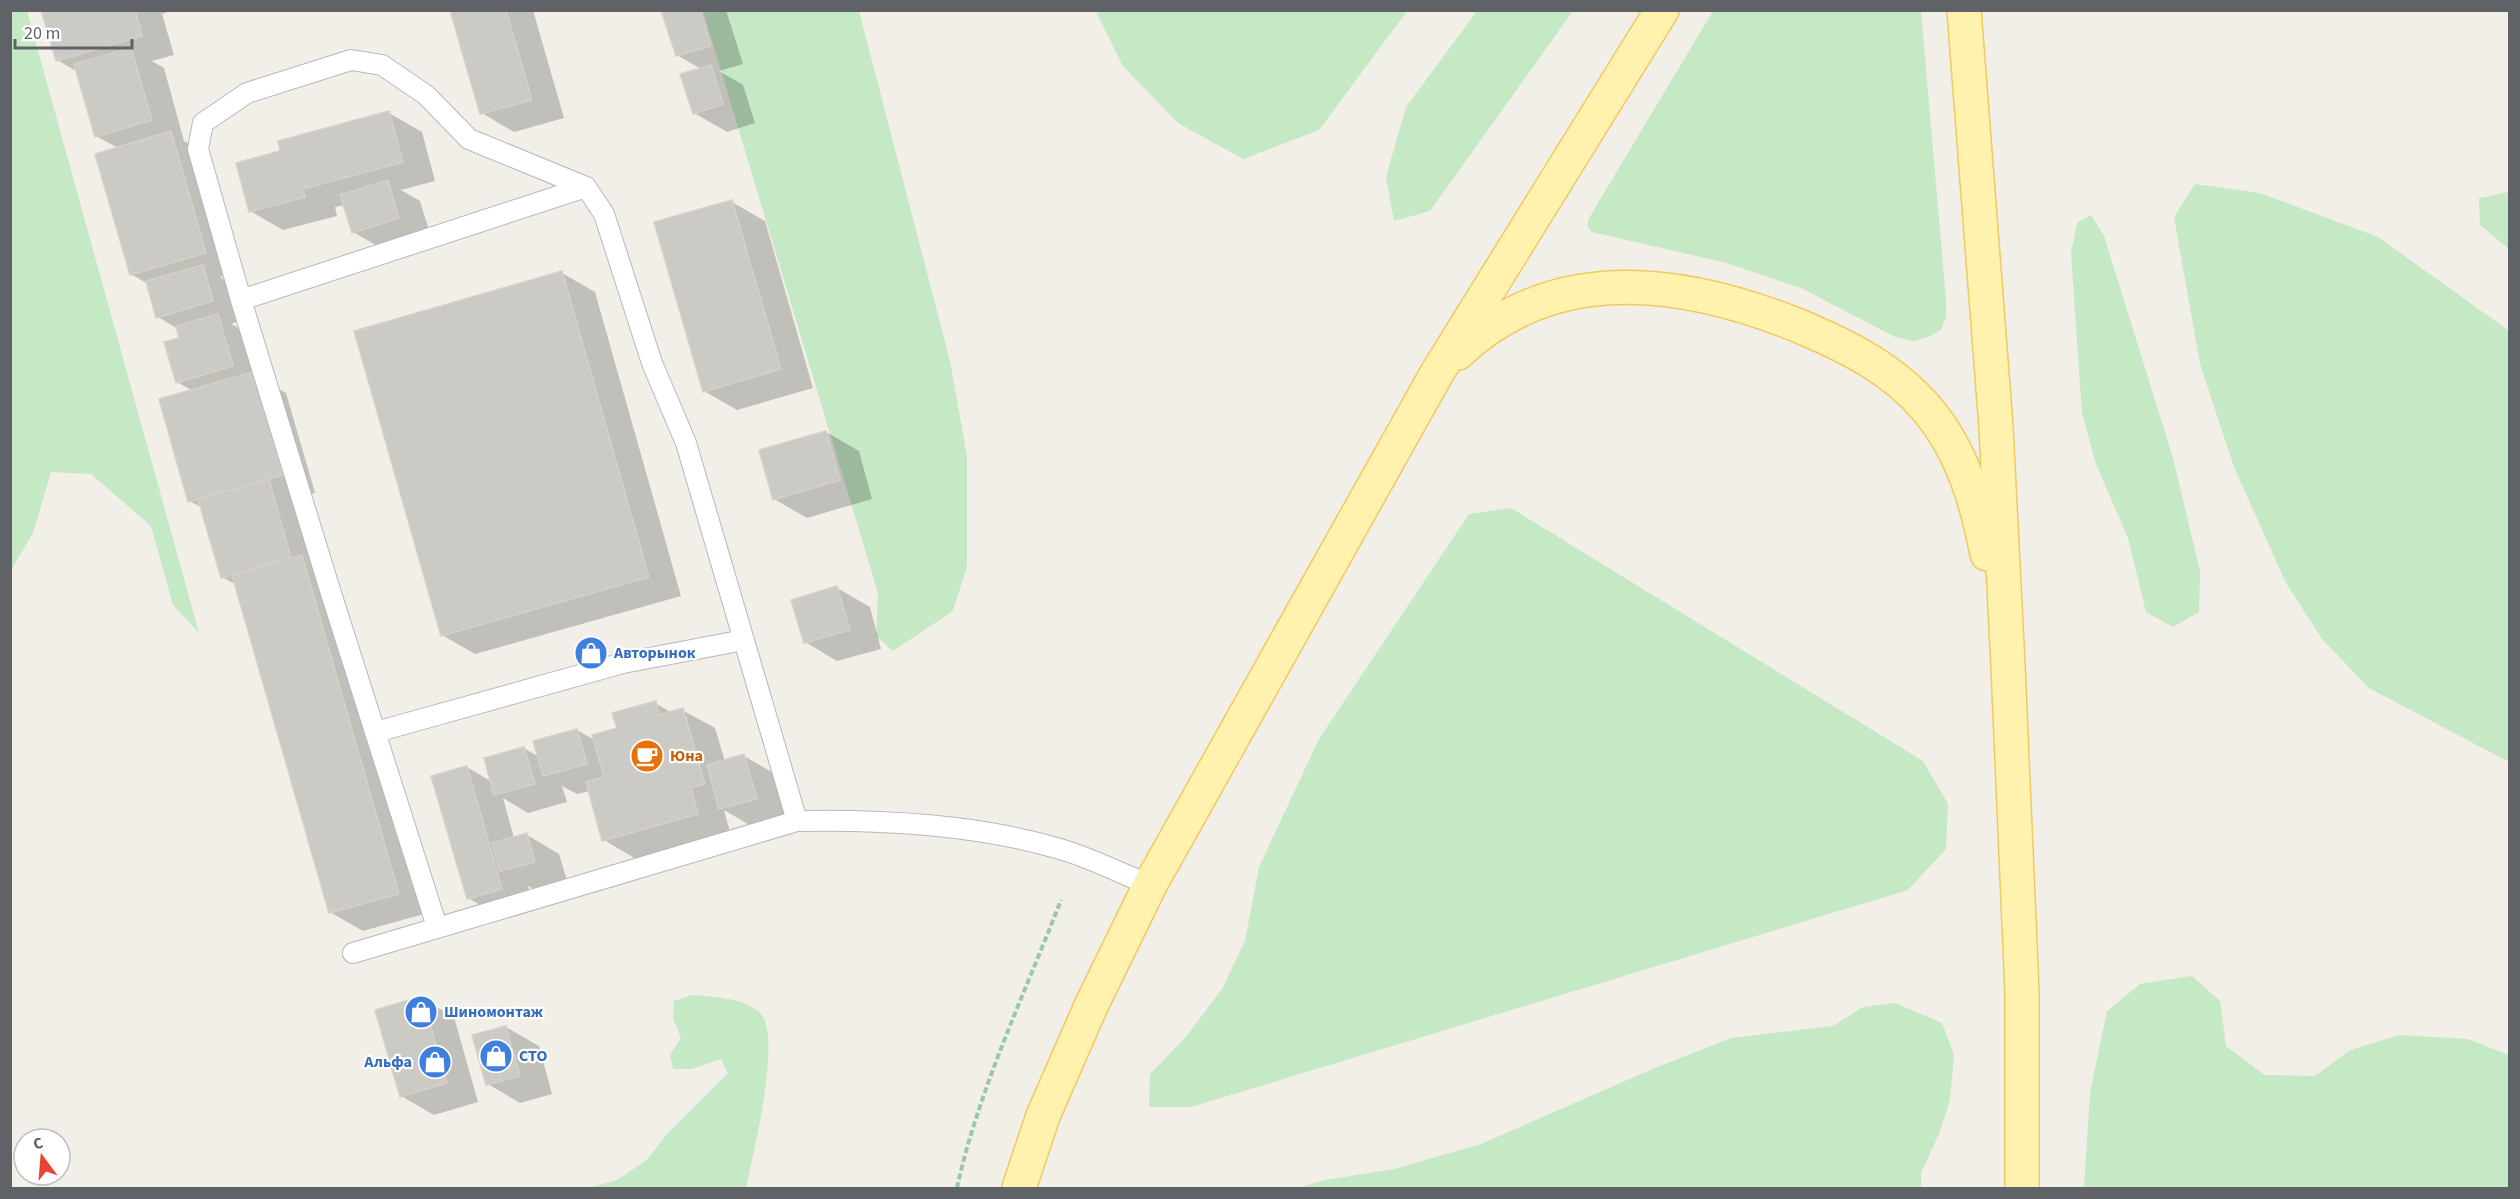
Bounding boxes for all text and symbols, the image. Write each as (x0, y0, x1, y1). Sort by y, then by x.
scale bar (15, 12, 132, 50)
text: 20 m (24, 21, 60, 46)
shop icon: Авторынок (573, 635, 609, 671)
place label: Авторынок (613, 642, 696, 664)
cafe icon: Юна (629, 738, 665, 774)
place label: Юна (670, 745, 703, 767)
shop icon: Шиномонтаж (403, 994, 439, 1030)
place label: Шиномонтаж (444, 1001, 544, 1023)
shop icon: СТО (478, 1038, 514, 1074)
shop icon: Альфа (417, 1044, 453, 1080)
place label: СТО (519, 1045, 548, 1067)
place label: Альфа (363, 1051, 412, 1073)
north arrow (12, 1127, 72, 1187)
text: С (31, 1132, 46, 1155)

